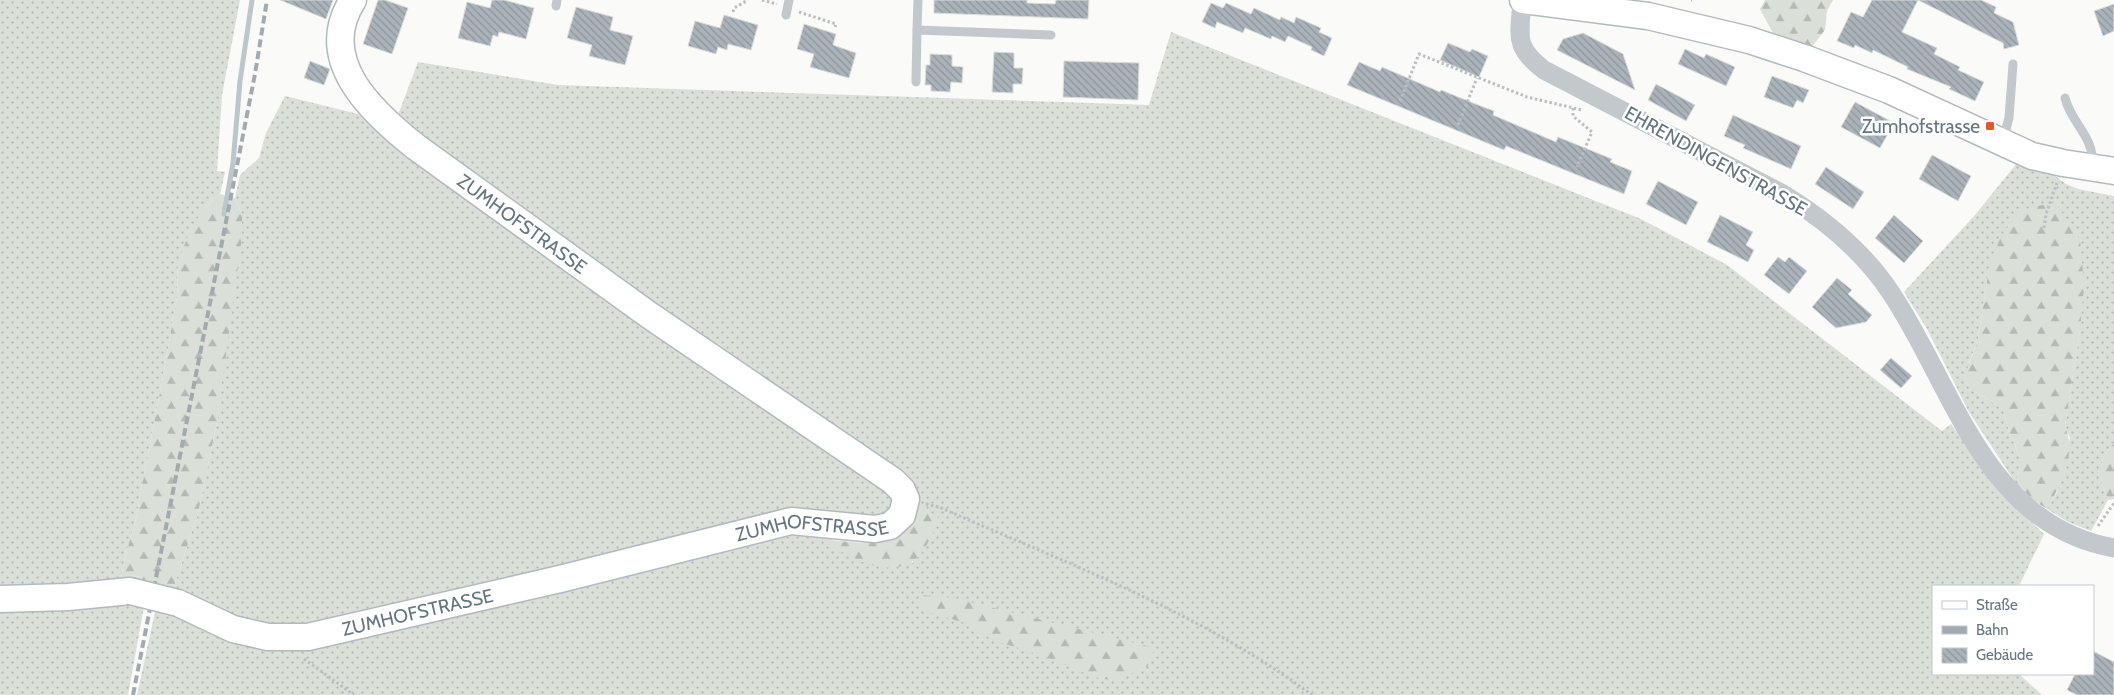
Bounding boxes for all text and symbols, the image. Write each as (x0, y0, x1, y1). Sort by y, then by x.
street label: EHRENDINGENSTRASSE (1621, 101, 1811, 221)
place label: Zumhofstrasse (1862, 115, 1980, 138)
marker: Zumhofstrasse (1984, 120, 1996, 132)
street label: ZUMHOFSTRASSE (453, 169, 591, 279)
street label: ZUMHOFSTRASSE (733, 509, 890, 546)
street label: ZUMHOFSTRASSE (340, 583, 495, 640)
legend (1932, 585, 2094, 675)
text: Straße (1976, 596, 2018, 614)
text: Bahn (1976, 621, 2009, 639)
text: Gebäude (1976, 646, 2033, 664)

